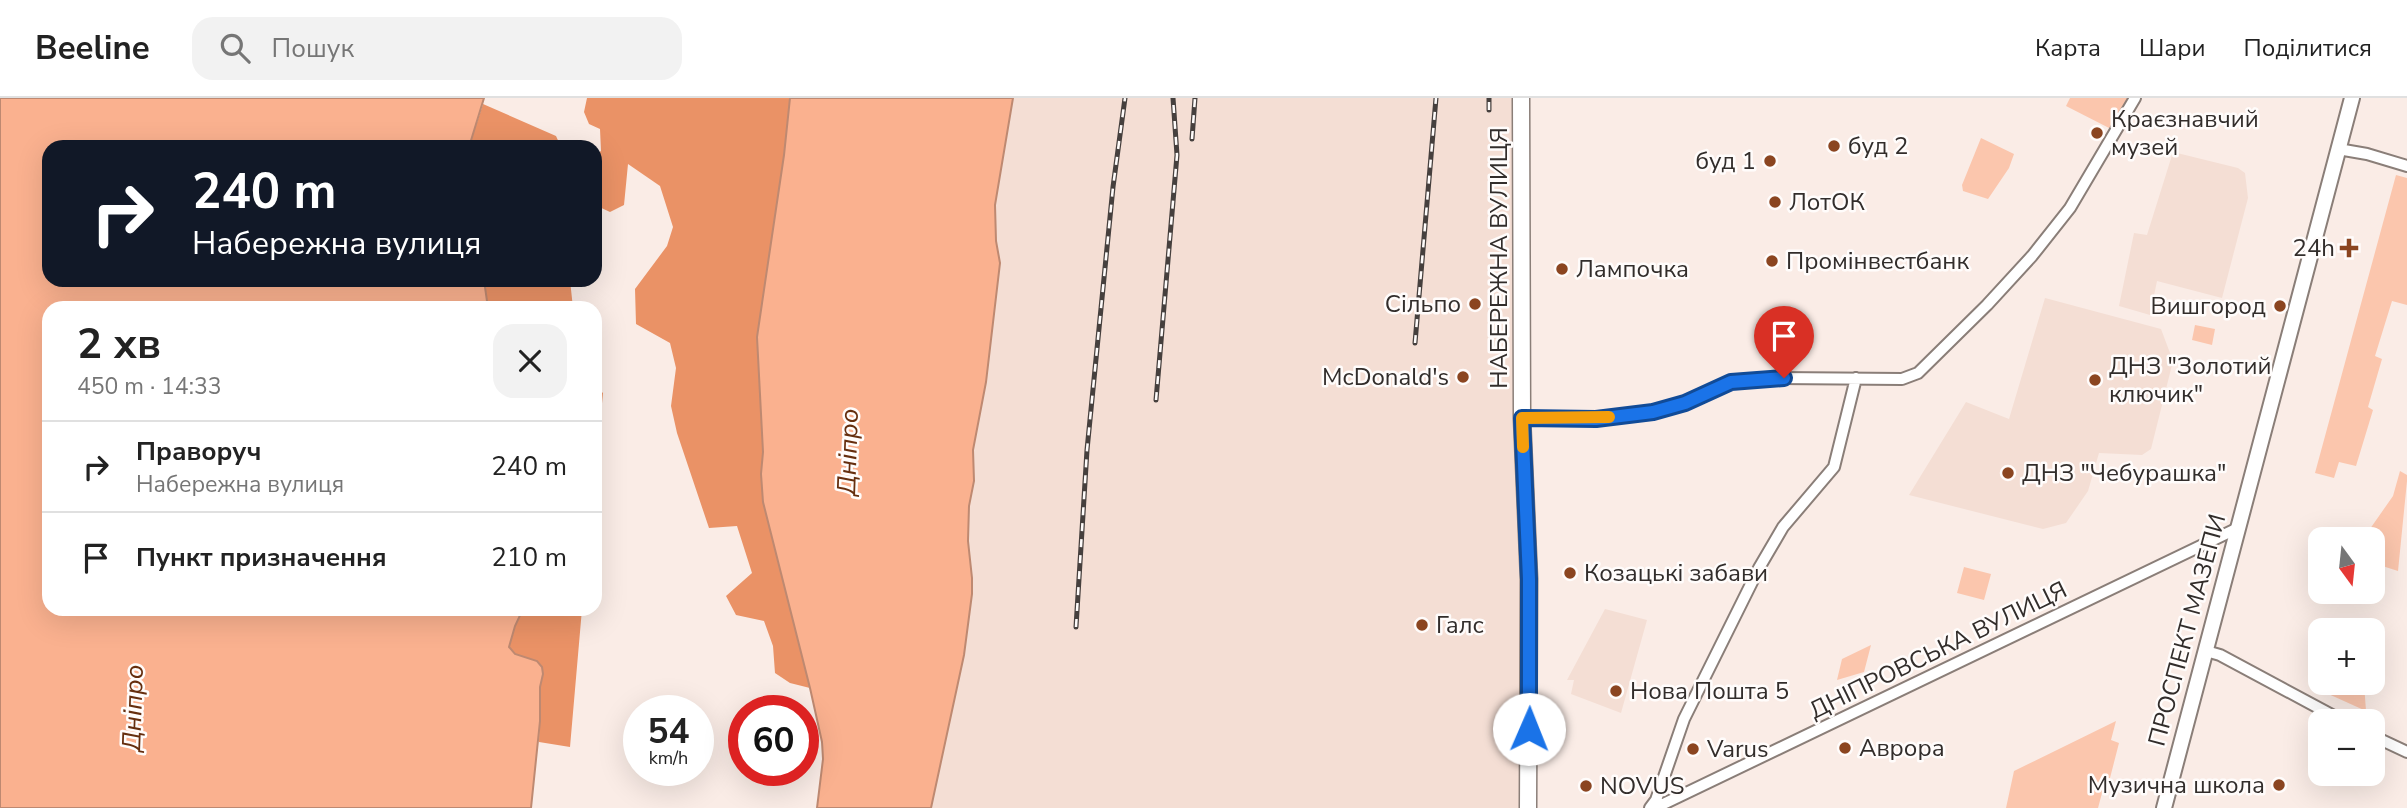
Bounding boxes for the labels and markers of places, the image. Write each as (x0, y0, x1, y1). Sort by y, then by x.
place label: Краєзнавчий музей (2111, 103, 2259, 163)
marker: Краєзнавчий музей (2089, 125, 2105, 141)
place label: буд 2 (1848, 130, 1909, 162)
marker: буд 2 (1826, 138, 1842, 154)
place label: буд 1 (1696, 145, 1756, 177)
marker: буд 1 (1762, 153, 1778, 169)
place label: ЛотОК (1789, 186, 1865, 218)
marker: ЛотОК (1767, 194, 1783, 210)
place label: 24h (2293, 232, 2335, 264)
marker: 24h (2341, 240, 2357, 256)
place label: Промінвестбанк (1786, 245, 1969, 277)
place label: Лампочка (1576, 253, 1689, 285)
marker: Промінвестбанк (1764, 253, 1780, 269)
marker: Лампочка (1554, 261, 1570, 277)
place label: Сільпо (1385, 288, 1461, 320)
place label: Вишгород (2151, 290, 2266, 322)
marker: Сільпо (1467, 296, 1483, 312)
marker: Вишгород (2272, 298, 2288, 314)
pin (1754, 306, 1814, 378)
place label: ДНЗ "Золотий ключик" (2109, 350, 2272, 410)
place label: McDonald's (1322, 361, 1449, 393)
marker: McDonald's (1455, 369, 1471, 385)
marker: ДНЗ "Золотий ключик" (2087, 372, 2103, 388)
place label: ДНЗ "Чебурашка" (2022, 457, 2226, 489)
marker: ДНЗ "Чебурашка" (2000, 465, 2016, 481)
place label: Козацькі забави (1584, 557, 1768, 589)
marker: Козацькі забави (1562, 565, 1578, 581)
place label: Галс (1436, 609, 1484, 641)
marker: Галс (1414, 617, 1430, 633)
place label: Нова Пошта 5 (1630, 675, 1789, 707)
marker: Нова Пошта 5 (1608, 683, 1624, 699)
place label: Аврора (1859, 732, 1945, 764)
place label: Varus (1706, 733, 1768, 765)
marker: Аврора (1837, 740, 1853, 756)
marker: Varus (1685, 741, 1701, 757)
place label: Музична школа (2088, 769, 2265, 801)
place label: NOVUS (1600, 770, 1685, 802)
marker: Музична школа (2271, 777, 2287, 793)
marker: NOVUS (1578, 778, 1594, 794)

